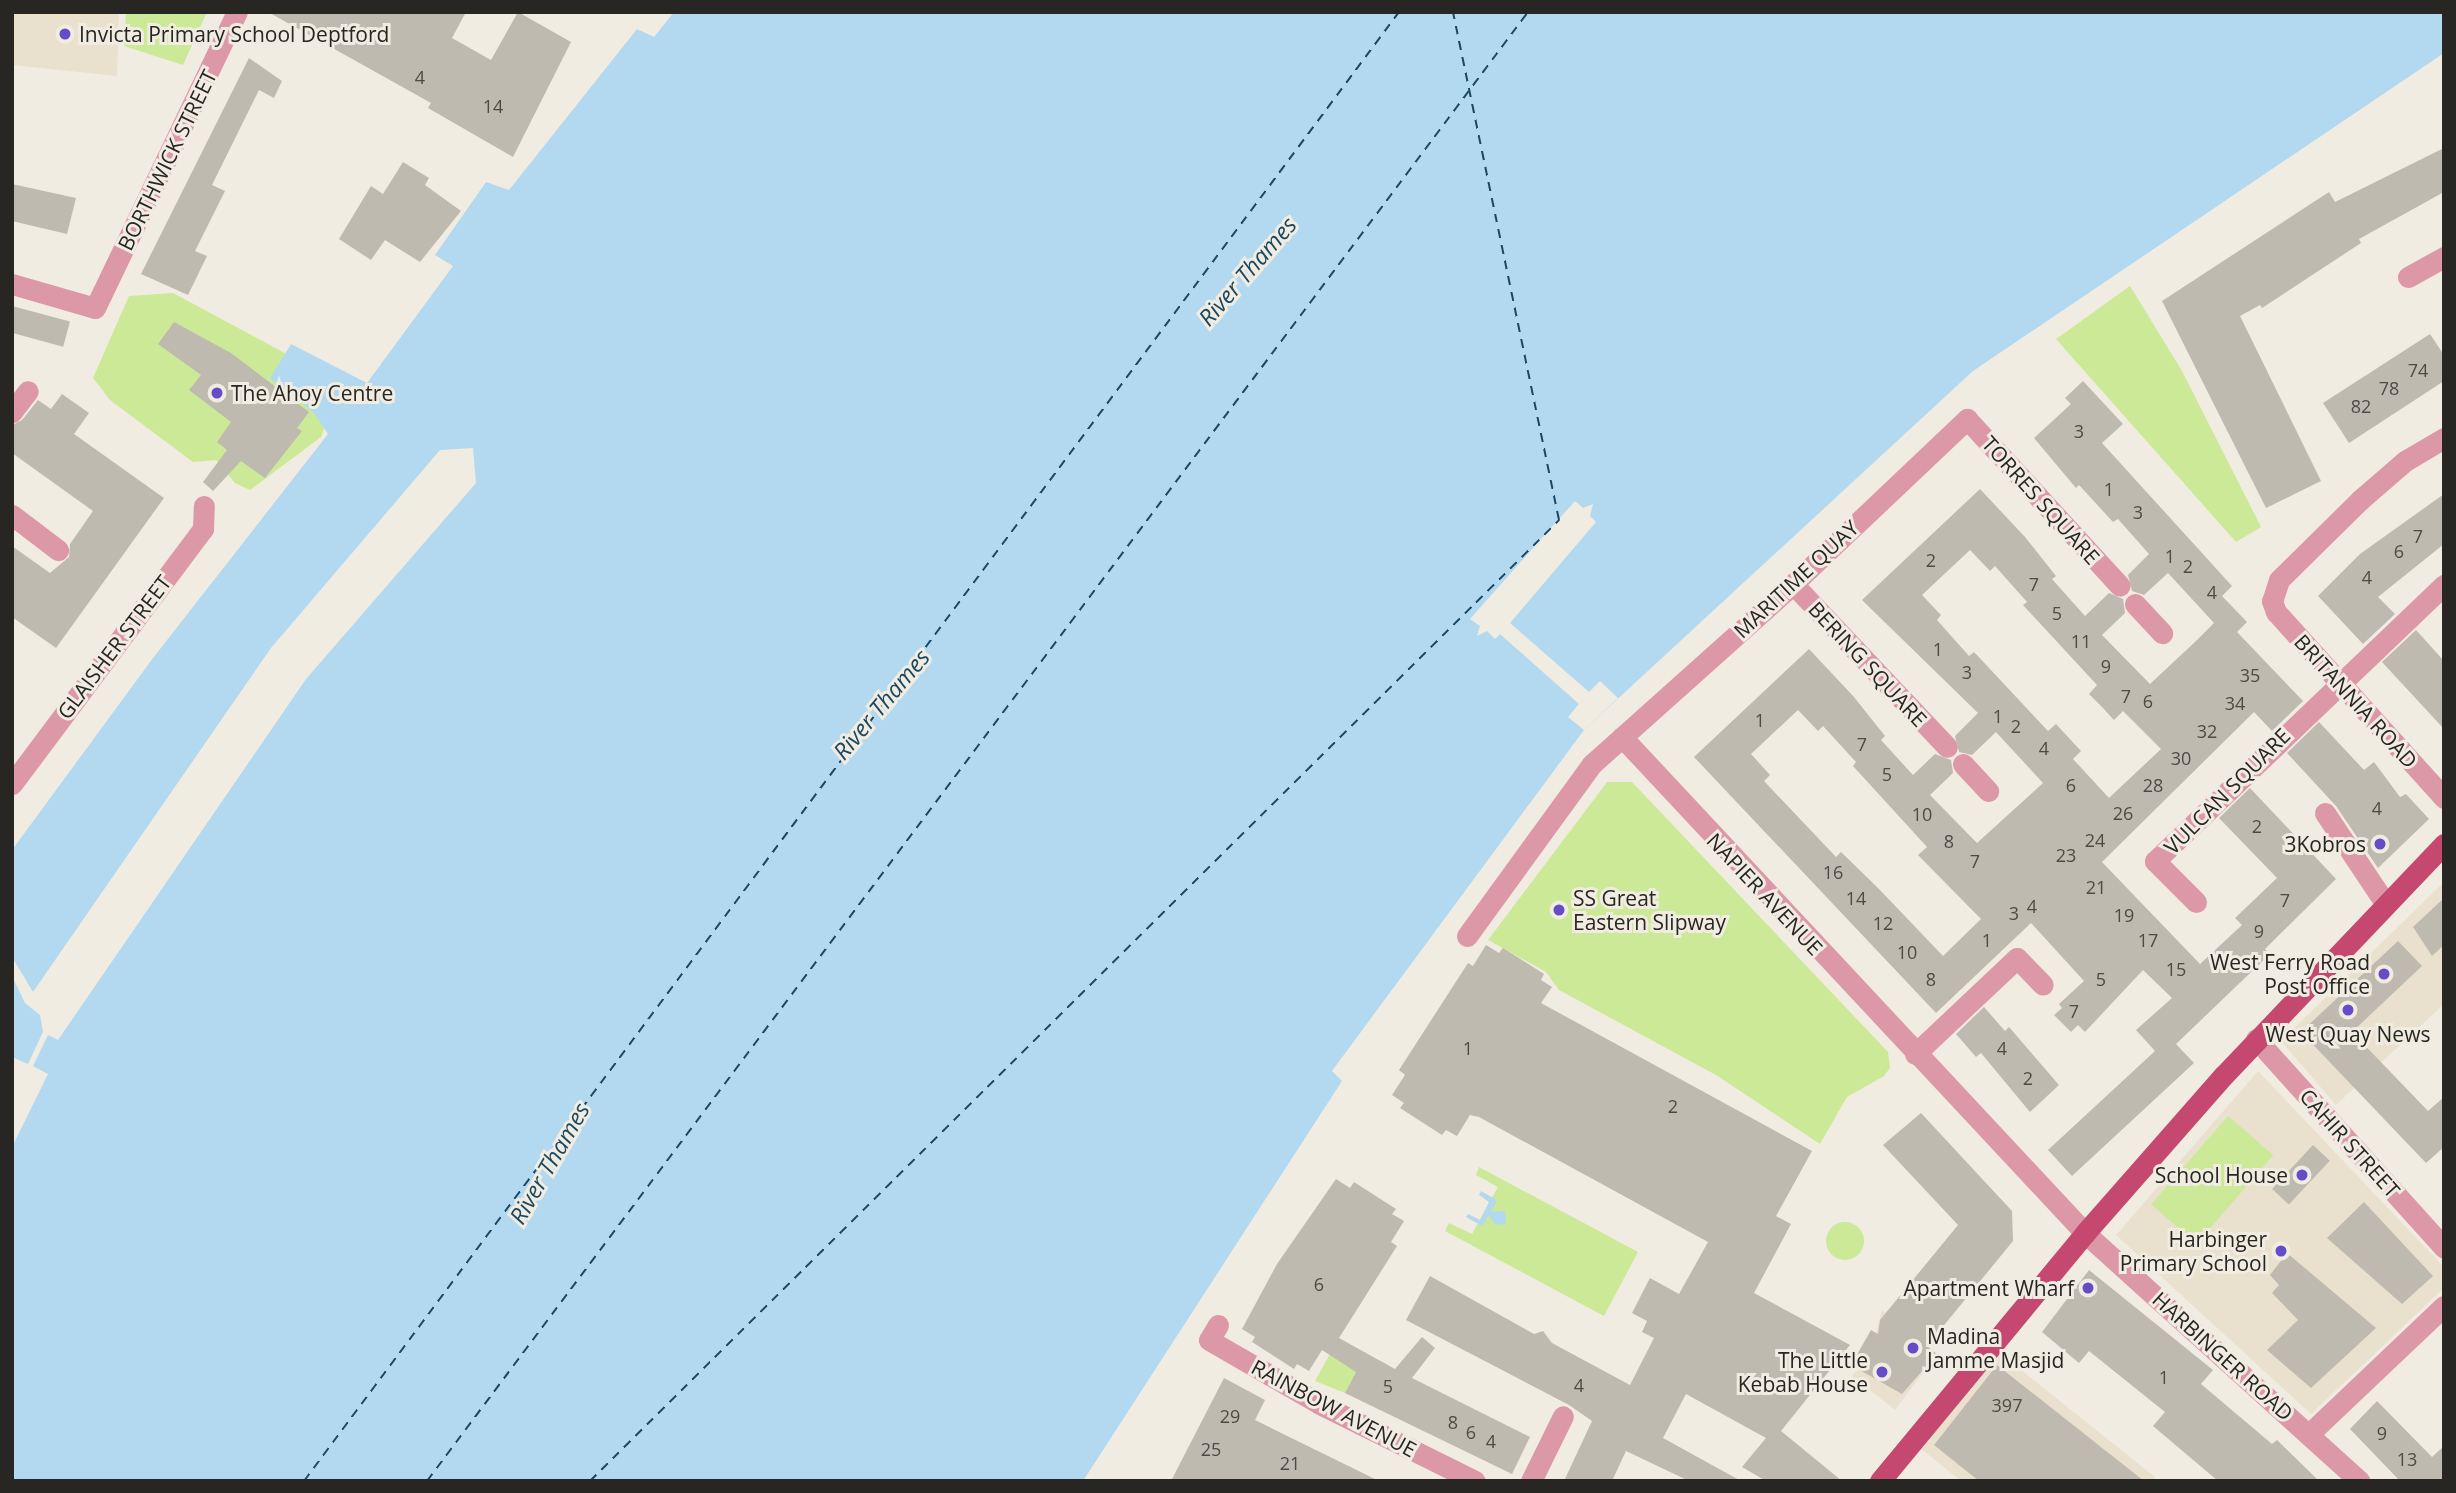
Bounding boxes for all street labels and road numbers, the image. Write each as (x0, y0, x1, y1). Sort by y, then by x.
street label: BORTHWICK STREET (112, 66, 222, 254)
street label: TORRES SQUARE (1977, 431, 2105, 569)
street label: MARITIME QUAY (1728, 515, 1864, 643)
street label: GLAISHER STREET (52, 570, 176, 724)
street label: BERING SQUARE (1804, 596, 1932, 732)
street label: BRITANNIA ROAD (2289, 629, 2423, 773)
street label: VULCAN SQUARE (2159, 723, 2295, 859)
street label: NAPIER AVENUE (1702, 828, 1828, 960)
street label: CAHIR STREET (2295, 1084, 2405, 1202)
street label: HARBINGER ROAD (2148, 1286, 2298, 1426)
street label: RAINBOW AVENUE (1247, 1354, 1421, 1462)

